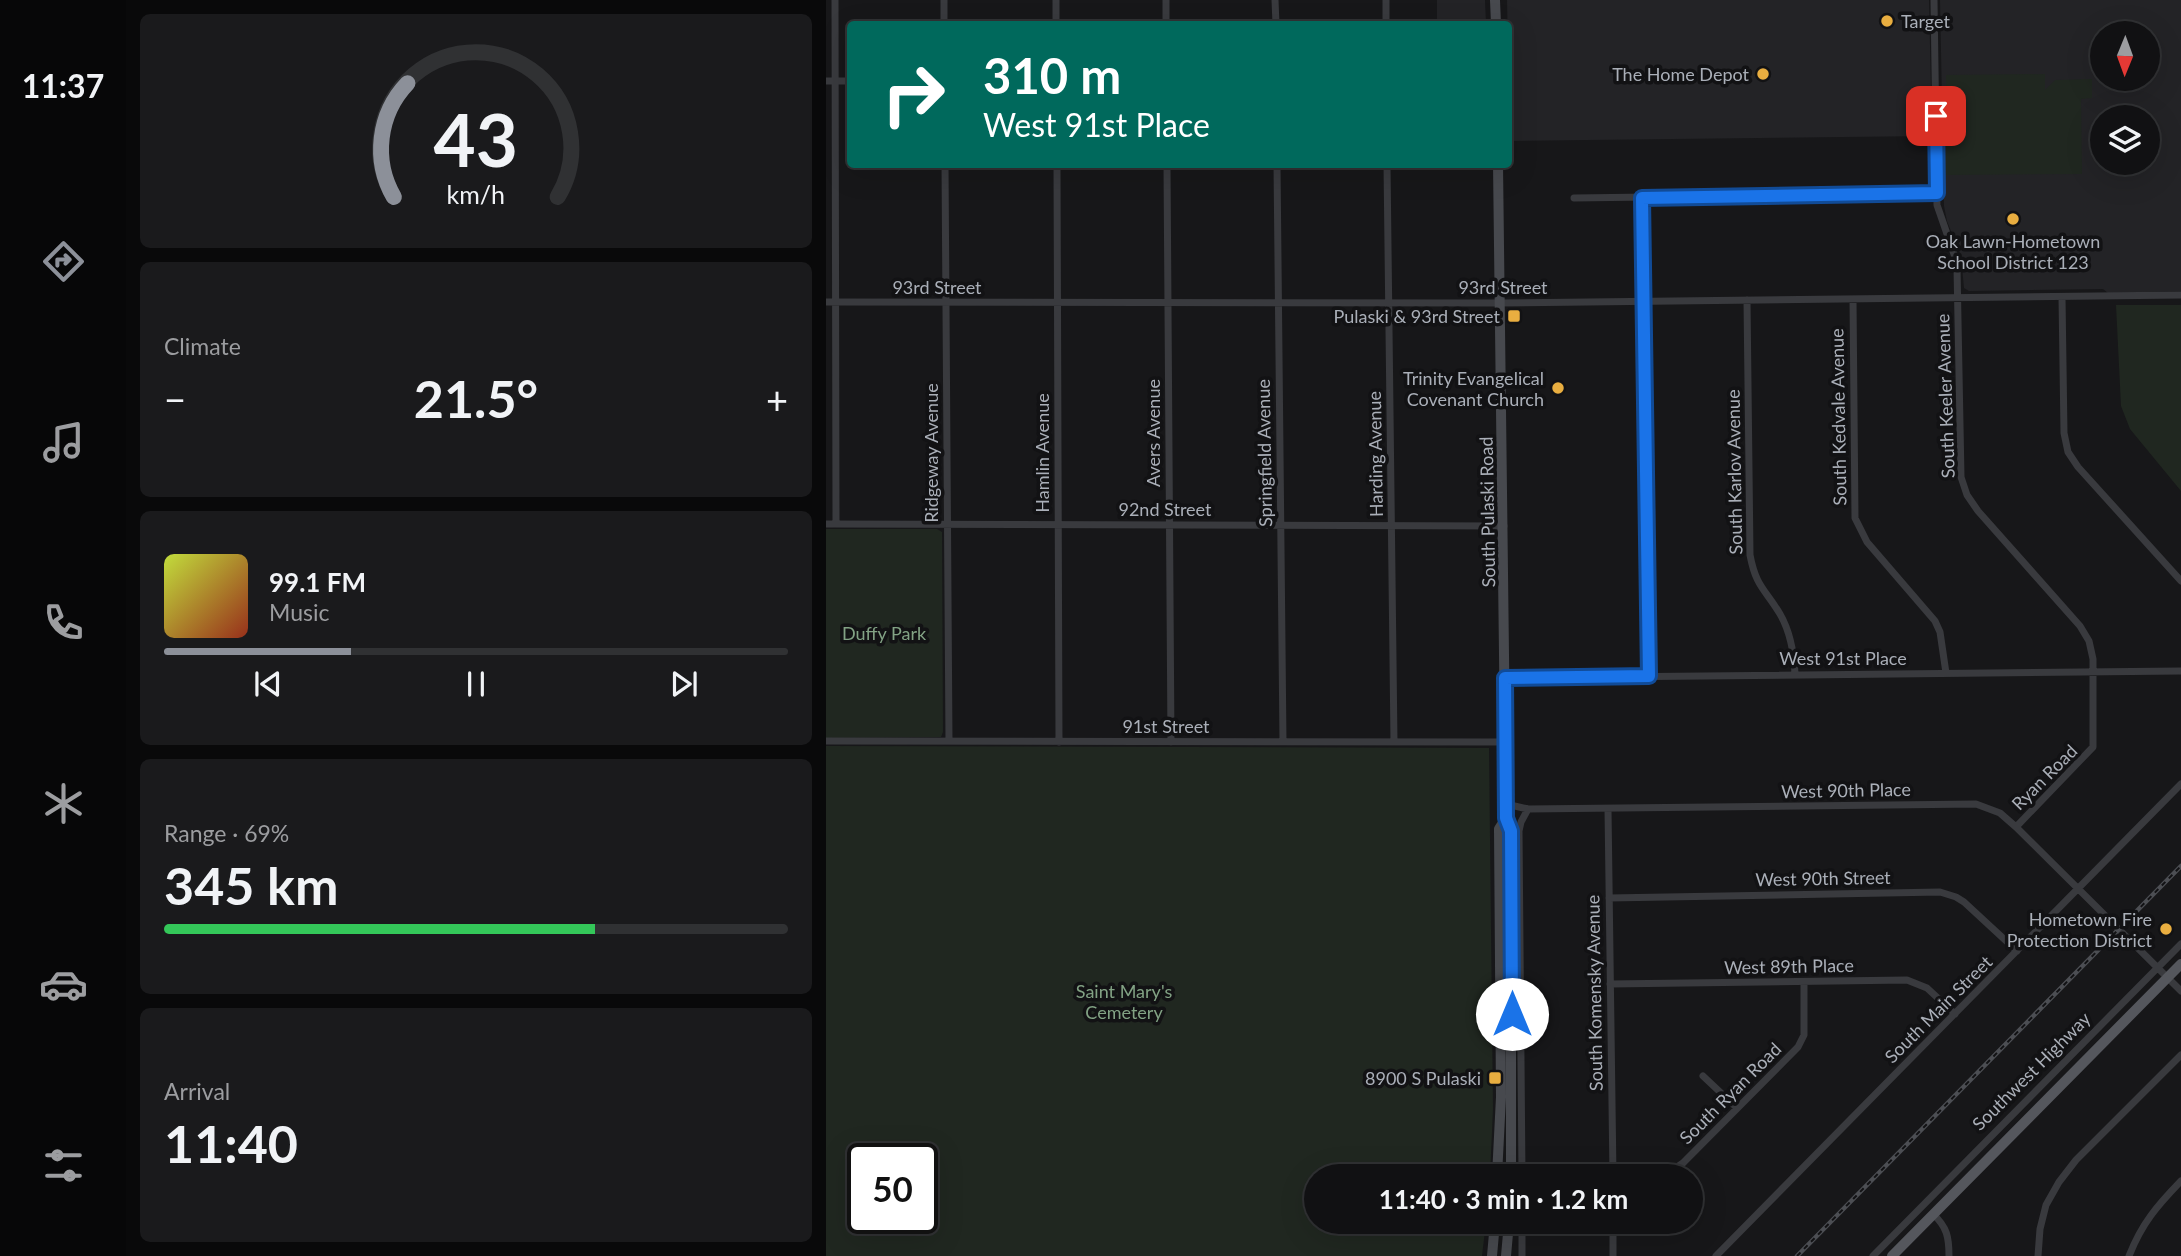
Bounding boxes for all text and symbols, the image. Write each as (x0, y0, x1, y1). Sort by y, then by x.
place label: Target (1901, 10, 1951, 32)
marker: Target (1879, 13, 1895, 29)
north arrow (2090, 21, 2160, 91)
map controls (2090, 21, 2160, 175)
text: 310 m (983, 46, 1121, 104)
icon: right (868, 49, 959, 140)
place label: The Home Depot (1612, 63, 1750, 85)
text: 11:37 (22, 66, 104, 105)
marker: The Home Depot (1755, 66, 1771, 82)
pin (1906, 86, 1966, 146)
text: 43 (434, 96, 518, 184)
icon: arrive (1917, 97, 1955, 135)
text: West 91st Place (983, 105, 1210, 144)
button: layers (2090, 105, 2160, 175)
text: km/h (447, 179, 505, 209)
marker: Oak Lawn-Hometown School District 123 (2005, 211, 2021, 227)
place label: Oak Lawn-Hometown School District 123 (1926, 230, 2100, 273)
icon: directions (39, 237, 88, 286)
street label: 93rd Street (892, 276, 982, 298)
street label: 93rd Street (1458, 276, 1548, 298)
place label: Pulaski & 93rd Street (1334, 305, 1501, 327)
marker: Pulaski & 93rd Street (1506, 308, 1522, 324)
street label: South Keeler Avenue (1931, 313, 1959, 479)
street label: South Kedvale Avenue (1825, 328, 1851, 506)
text: Climate (164, 332, 241, 360)
text: 21.5° (414, 367, 538, 429)
place label: Trinity Evangelical Covenant Church (1403, 367, 1544, 410)
text: − (164, 376, 186, 422)
text: + (766, 376, 788, 422)
street label: Avers Avenue (1142, 379, 1164, 487)
street label: Springfield Avenue (1252, 379, 1276, 527)
marker: Trinity Evangelical Covenant Church (1550, 380, 1566, 396)
street label: Ridgeway Avenue (920, 383, 942, 523)
street label: South Karlov Avenue (1722, 389, 1746, 555)
street label: Harding Avenue (1363, 391, 1387, 517)
street label: Hamlin Avenue (1031, 393, 1053, 513)
icon: music (39, 418, 88, 467)
street label: South Pulaski Road (1475, 436, 1499, 588)
street label: 92nd Street (1118, 498, 1212, 520)
text: 99.1 FM (269, 566, 366, 598)
icon: phone (39, 598, 88, 647)
text: Music (269, 598, 329, 626)
park label: Duffy Park (842, 622, 927, 644)
street label: West 91st Place (1779, 647, 1907, 669)
icon: previous (249, 665, 287, 703)
icon: pause (457, 665, 495, 703)
icon: next (665, 665, 703, 703)
street label: 91st Street (1122, 715, 1210, 737)
street label: Ryan Road (2007, 740, 2081, 814)
street label: West 90th Place (1781, 778, 1911, 802)
icon: climate (39, 779, 88, 828)
text: Range · 69% (164, 819, 289, 847)
text: 345 km (164, 854, 338, 916)
street label: West 90th Street (1755, 866, 1891, 890)
street label: South Komensky Avenue (1581, 895, 1607, 1091)
place label: Hometown Fire Protection District (2007, 908, 2153, 951)
marker: Hometown Fire Protection District (2158, 921, 2174, 937)
street label: South Main Street (1880, 950, 1997, 1067)
street label: West 89th Place (1724, 954, 1854, 978)
icon: car (39, 960, 88, 1009)
position arrow (1475, 977, 1549, 1051)
park label: Saint Mary's Cemetery (1076, 980, 1172, 1023)
street label: Southwest Highway (1967, 1007, 2095, 1135)
street label: South Ryan Road (1675, 1038, 1785, 1148)
place label: 8900 S Pulaski (1365, 1067, 1481, 1089)
marker: 8900 S Pulaski (1487, 1070, 1503, 1086)
text: Arrival (164, 1077, 230, 1105)
text: 11:40 (164, 1112, 298, 1174)
icon: filters (39, 1141, 88, 1190)
speed limit sign: 50 (847, 1143, 938, 1234)
text: 11:40 · 3 min · 1.2 km (1379, 1183, 1628, 1215)

